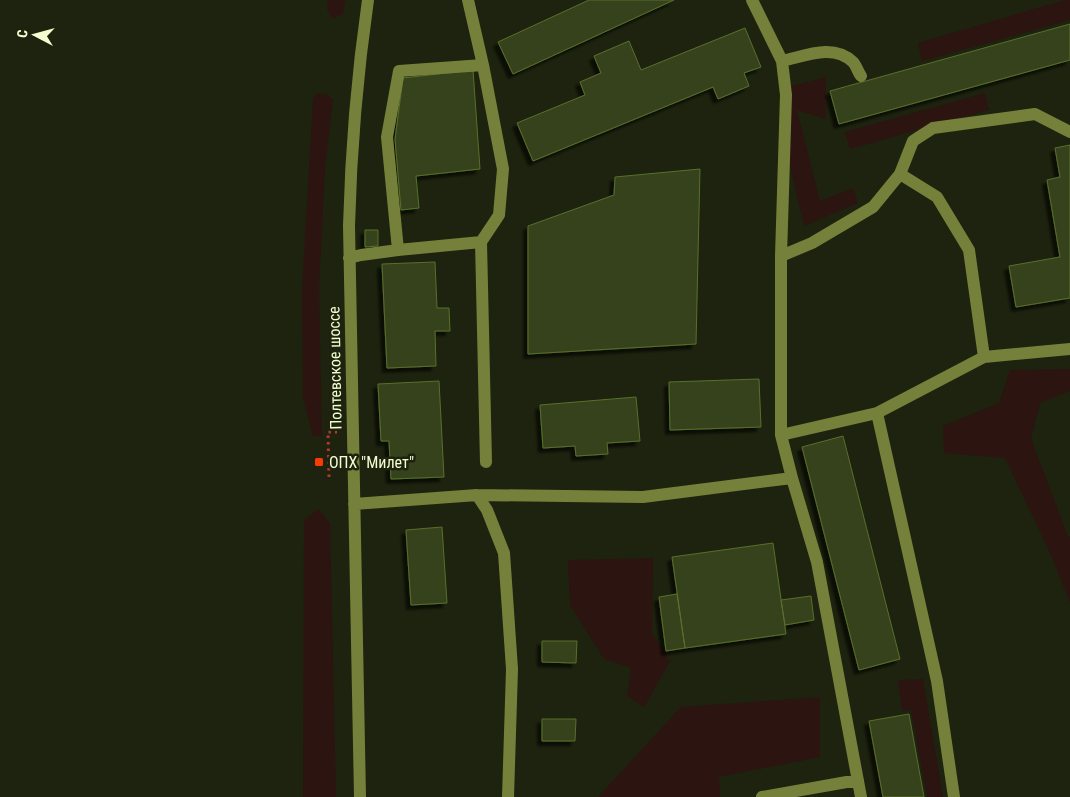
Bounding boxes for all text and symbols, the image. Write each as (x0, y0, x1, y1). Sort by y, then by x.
north arrow (10, 10, 60, 60)
text: С (14, 29, 30, 38)
street label: Полтевское шоссе (324, 306, 346, 430)
place label: ОПХ "Милет" (329, 453, 414, 472)
marker: ОПХ "Милет" (313, 456, 325, 468)

